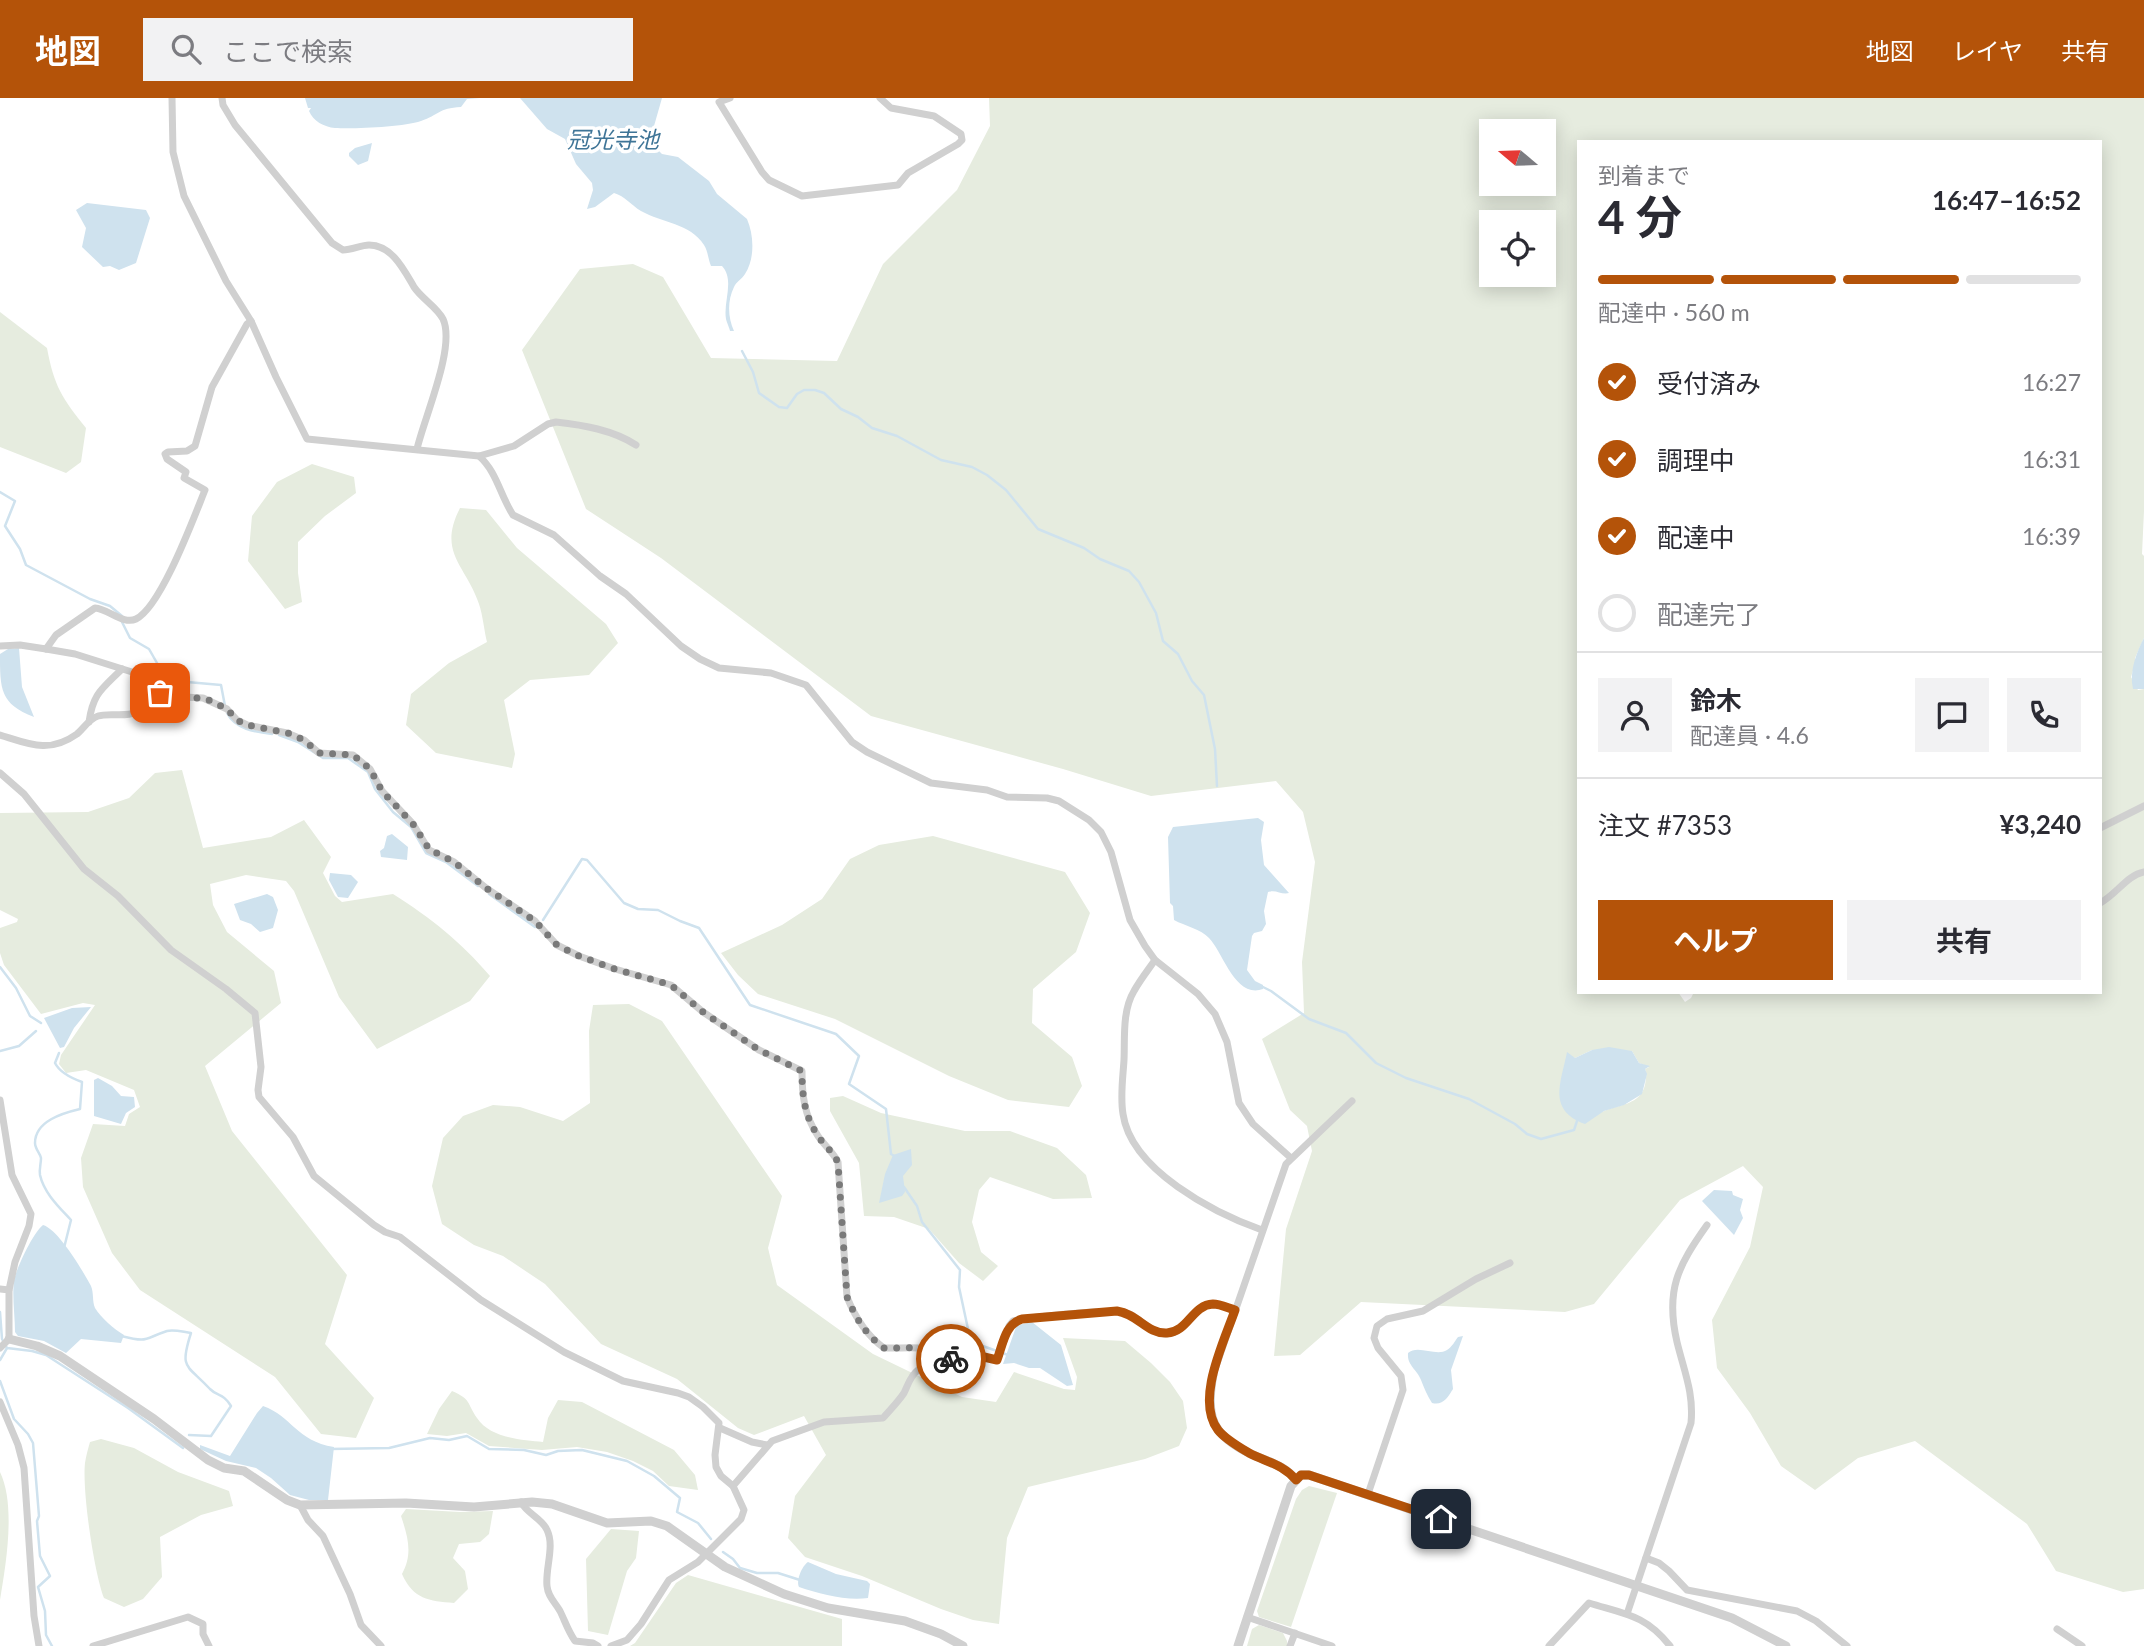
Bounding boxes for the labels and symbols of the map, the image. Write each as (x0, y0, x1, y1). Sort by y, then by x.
north arrow (1479, 119, 1556, 196)
water label: 冠光寺池 (567, 125, 661, 153)
pin (130, 663, 190, 723)
courier (916, 1324, 986, 1394)
pin (1411, 1489, 1471, 1549)

